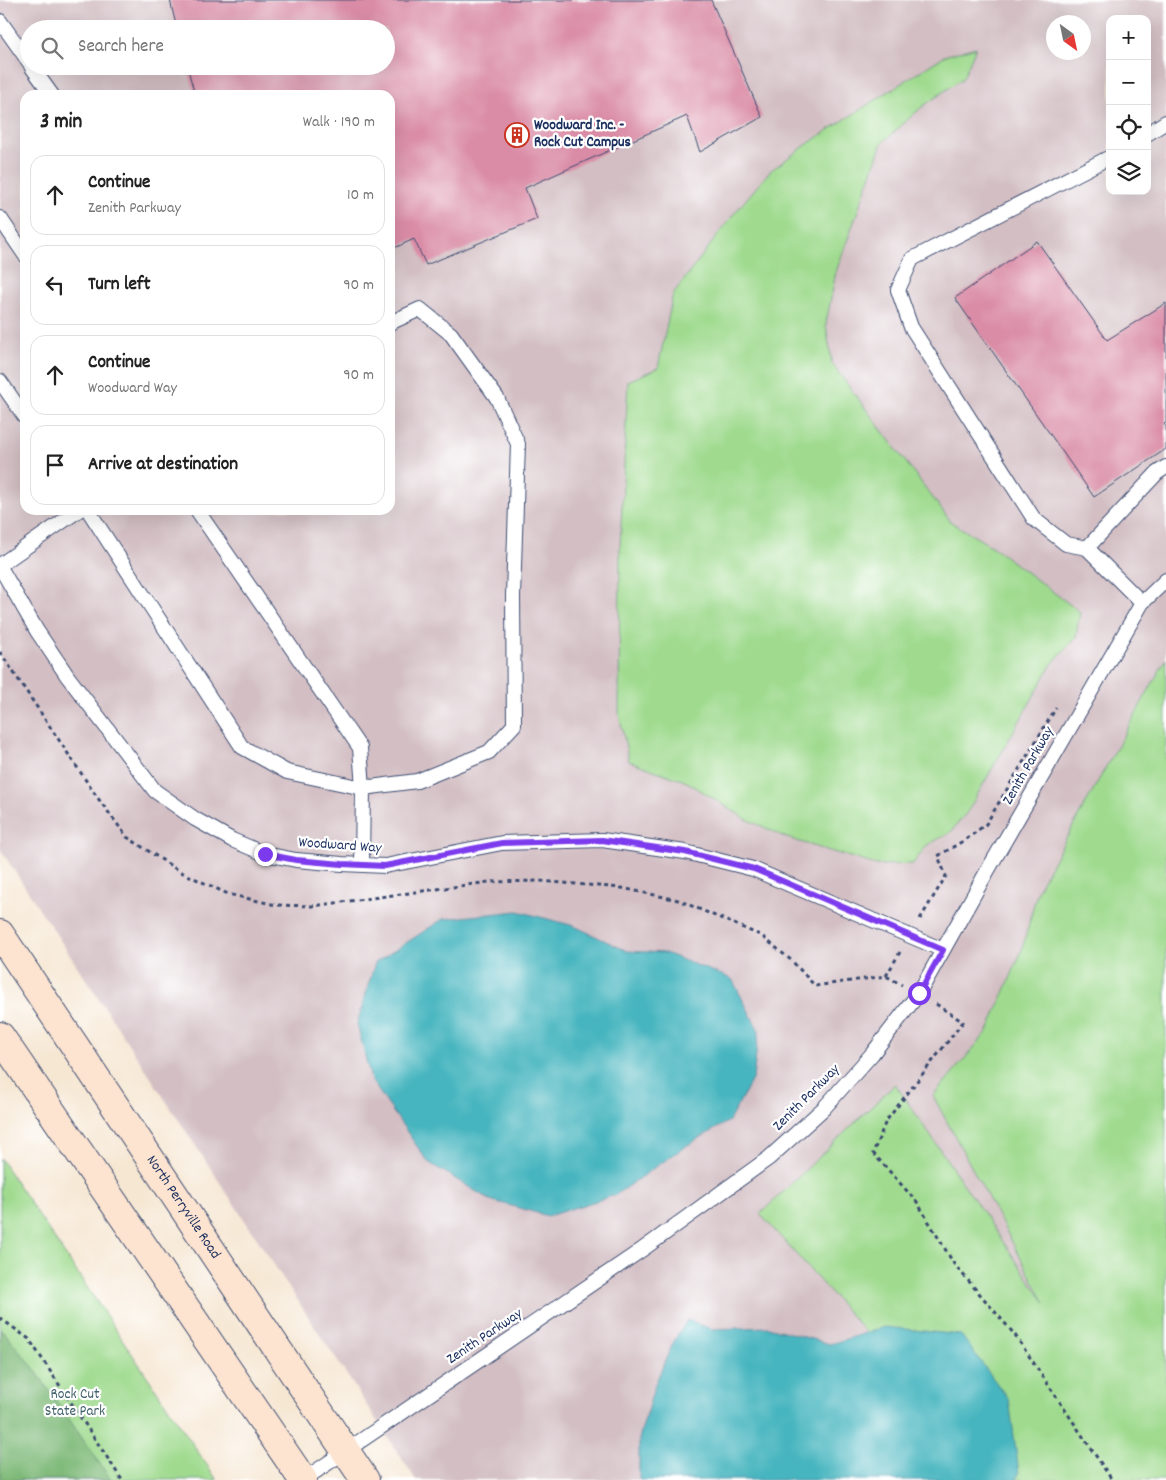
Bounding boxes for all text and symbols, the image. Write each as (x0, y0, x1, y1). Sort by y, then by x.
north arrow (1046, 15, 1091, 60)
map controls (1106, 15, 1151, 195)
button: + (1106, 15, 1151, 60)
search box (20, 20, 395, 75)
icon: search (38, 34, 66, 62)
text: Search here (78, 34, 164, 61)
button: − (1106, 60, 1151, 105)
button: locate (1106, 105, 1151, 150)
text: 3 min (40, 108, 82, 138)
text: Walk · 190 m (303, 111, 375, 134)
place label: Woodward Inc. - Rock Cut Campus (534, 115, 631, 154)
building icon: Woodward Inc. - Rock Cut Campus (504, 122, 530, 148)
button: layers (1106, 150, 1151, 195)
text: Continue (88, 170, 150, 197)
icon: ahead (41, 181, 69, 209)
text: 10 m (347, 184, 374, 207)
text: Zenith Parkway (88, 197, 181, 220)
icon: left (41, 271, 69, 299)
text: Turn left (88, 272, 151, 299)
text: 90 m (343, 274, 374, 297)
text: Continue (88, 350, 150, 377)
icon: ahead (41, 361, 69, 389)
text: 90 m (343, 364, 374, 387)
text: Woodward Way (88, 377, 177, 400)
icon: arrive (41, 451, 69, 479)
text: Arrive at destination (88, 452, 238, 479)
street label: Zenith Parkway (998, 722, 1061, 809)
street label: Woodward Way (298, 832, 383, 860)
route end (254, 843, 277, 866)
route start (908, 982, 931, 1005)
street label: Zenith Parkway (768, 1059, 846, 1137)
street label: North Perryville Road (140, 1151, 225, 1264)
street label: Zenith Parkway (443, 1303, 528, 1370)
park label: Rock Cut State Park (45, 1384, 105, 1423)

